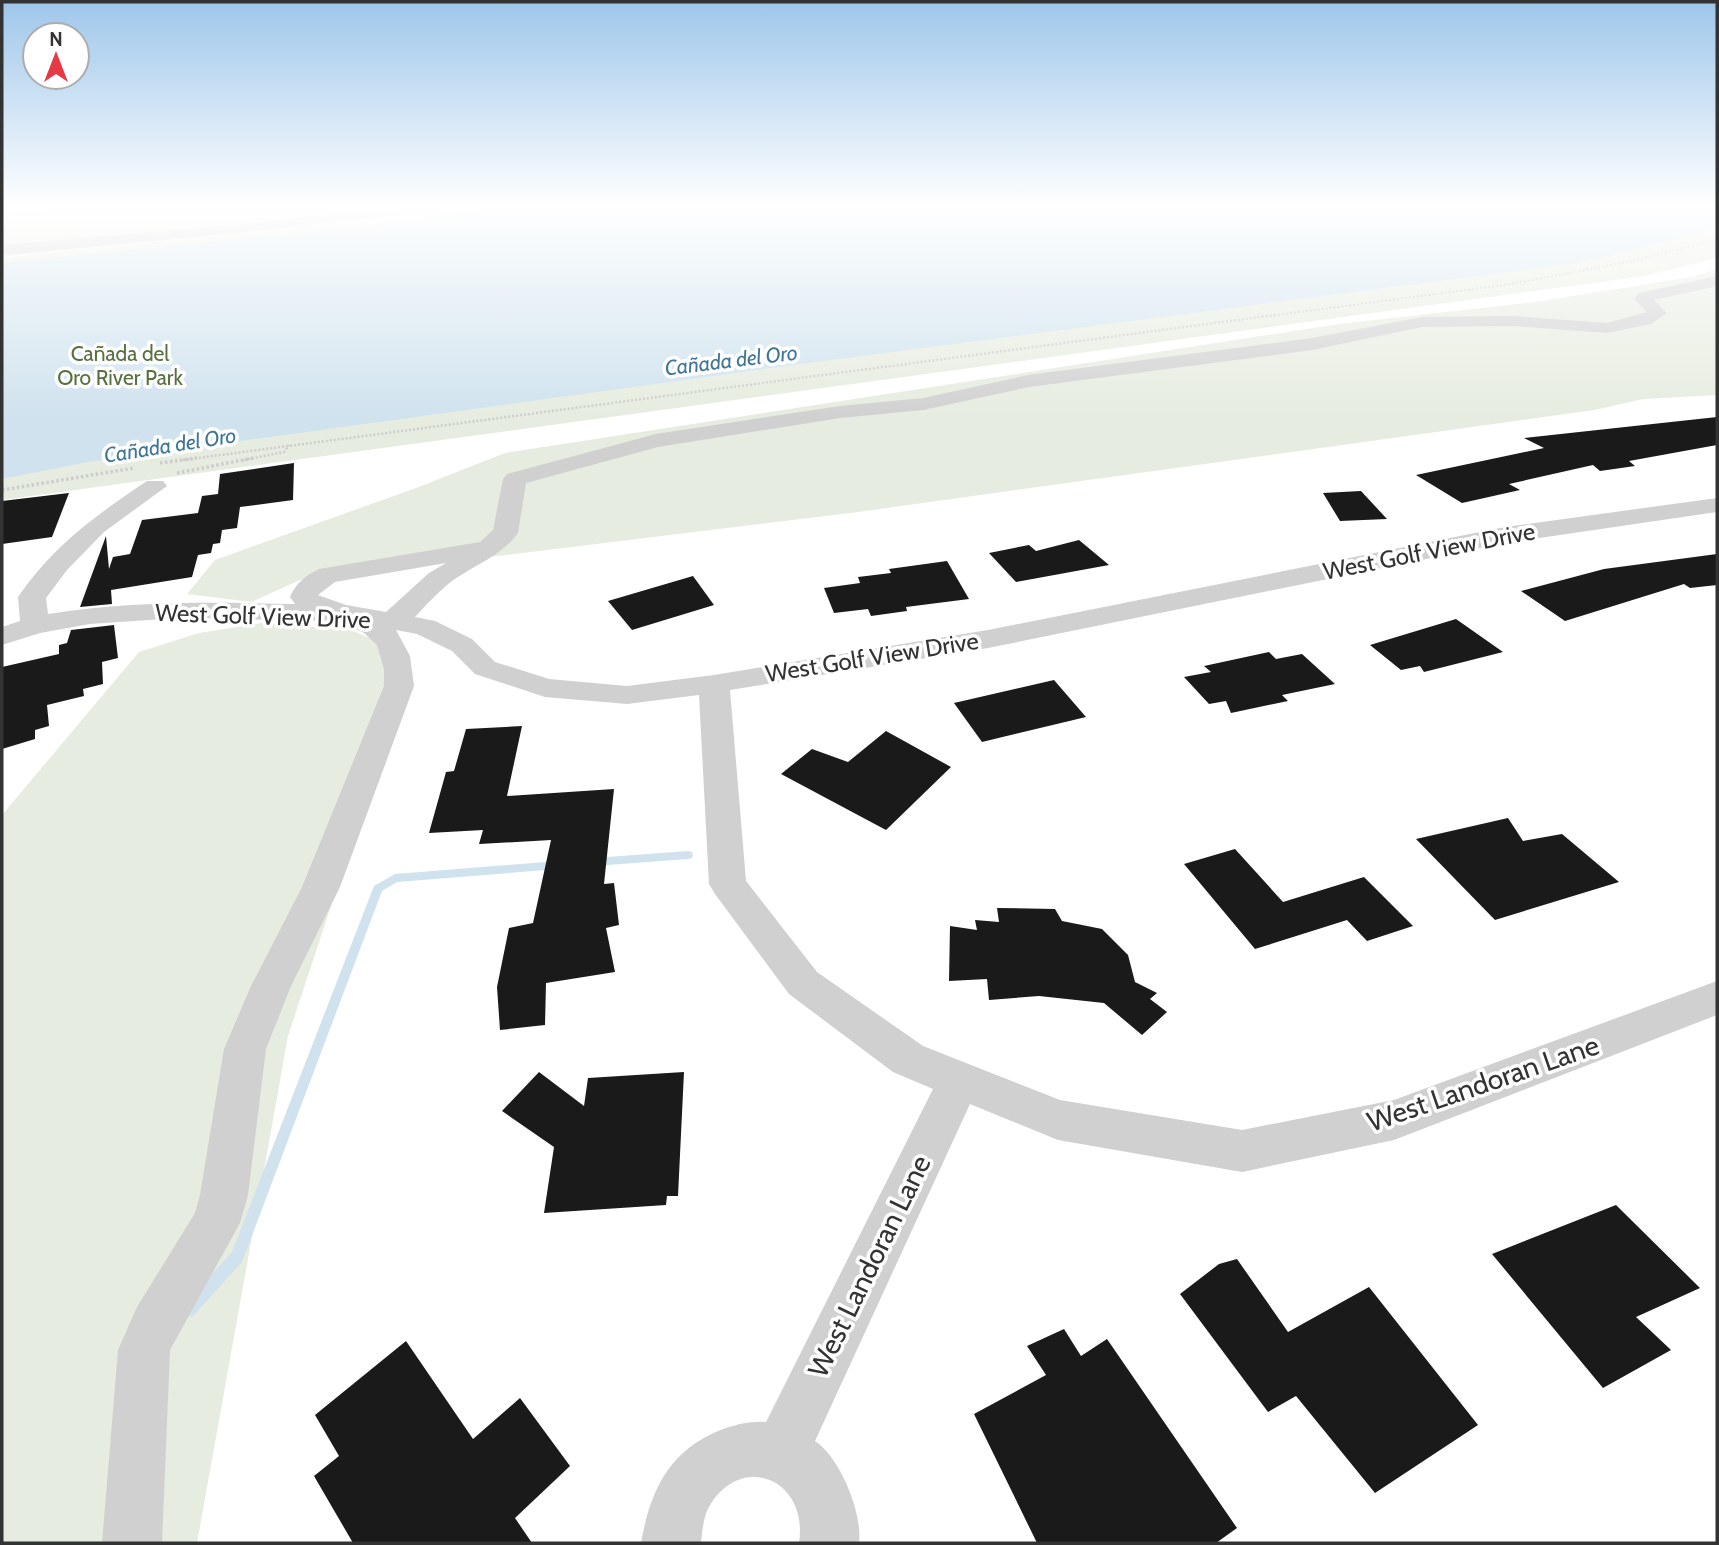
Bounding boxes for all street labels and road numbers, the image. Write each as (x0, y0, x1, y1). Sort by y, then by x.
street label: West Golf View Drive (1321, 516, 1537, 586)
street label: West Golf View Drive (155, 598, 371, 634)
street label: West Golf View Drive (763, 626, 981, 688)
street label: West Landoran Lane (1363, 1027, 1603, 1139)
street label: West Landoran Lane (801, 1150, 937, 1382)

